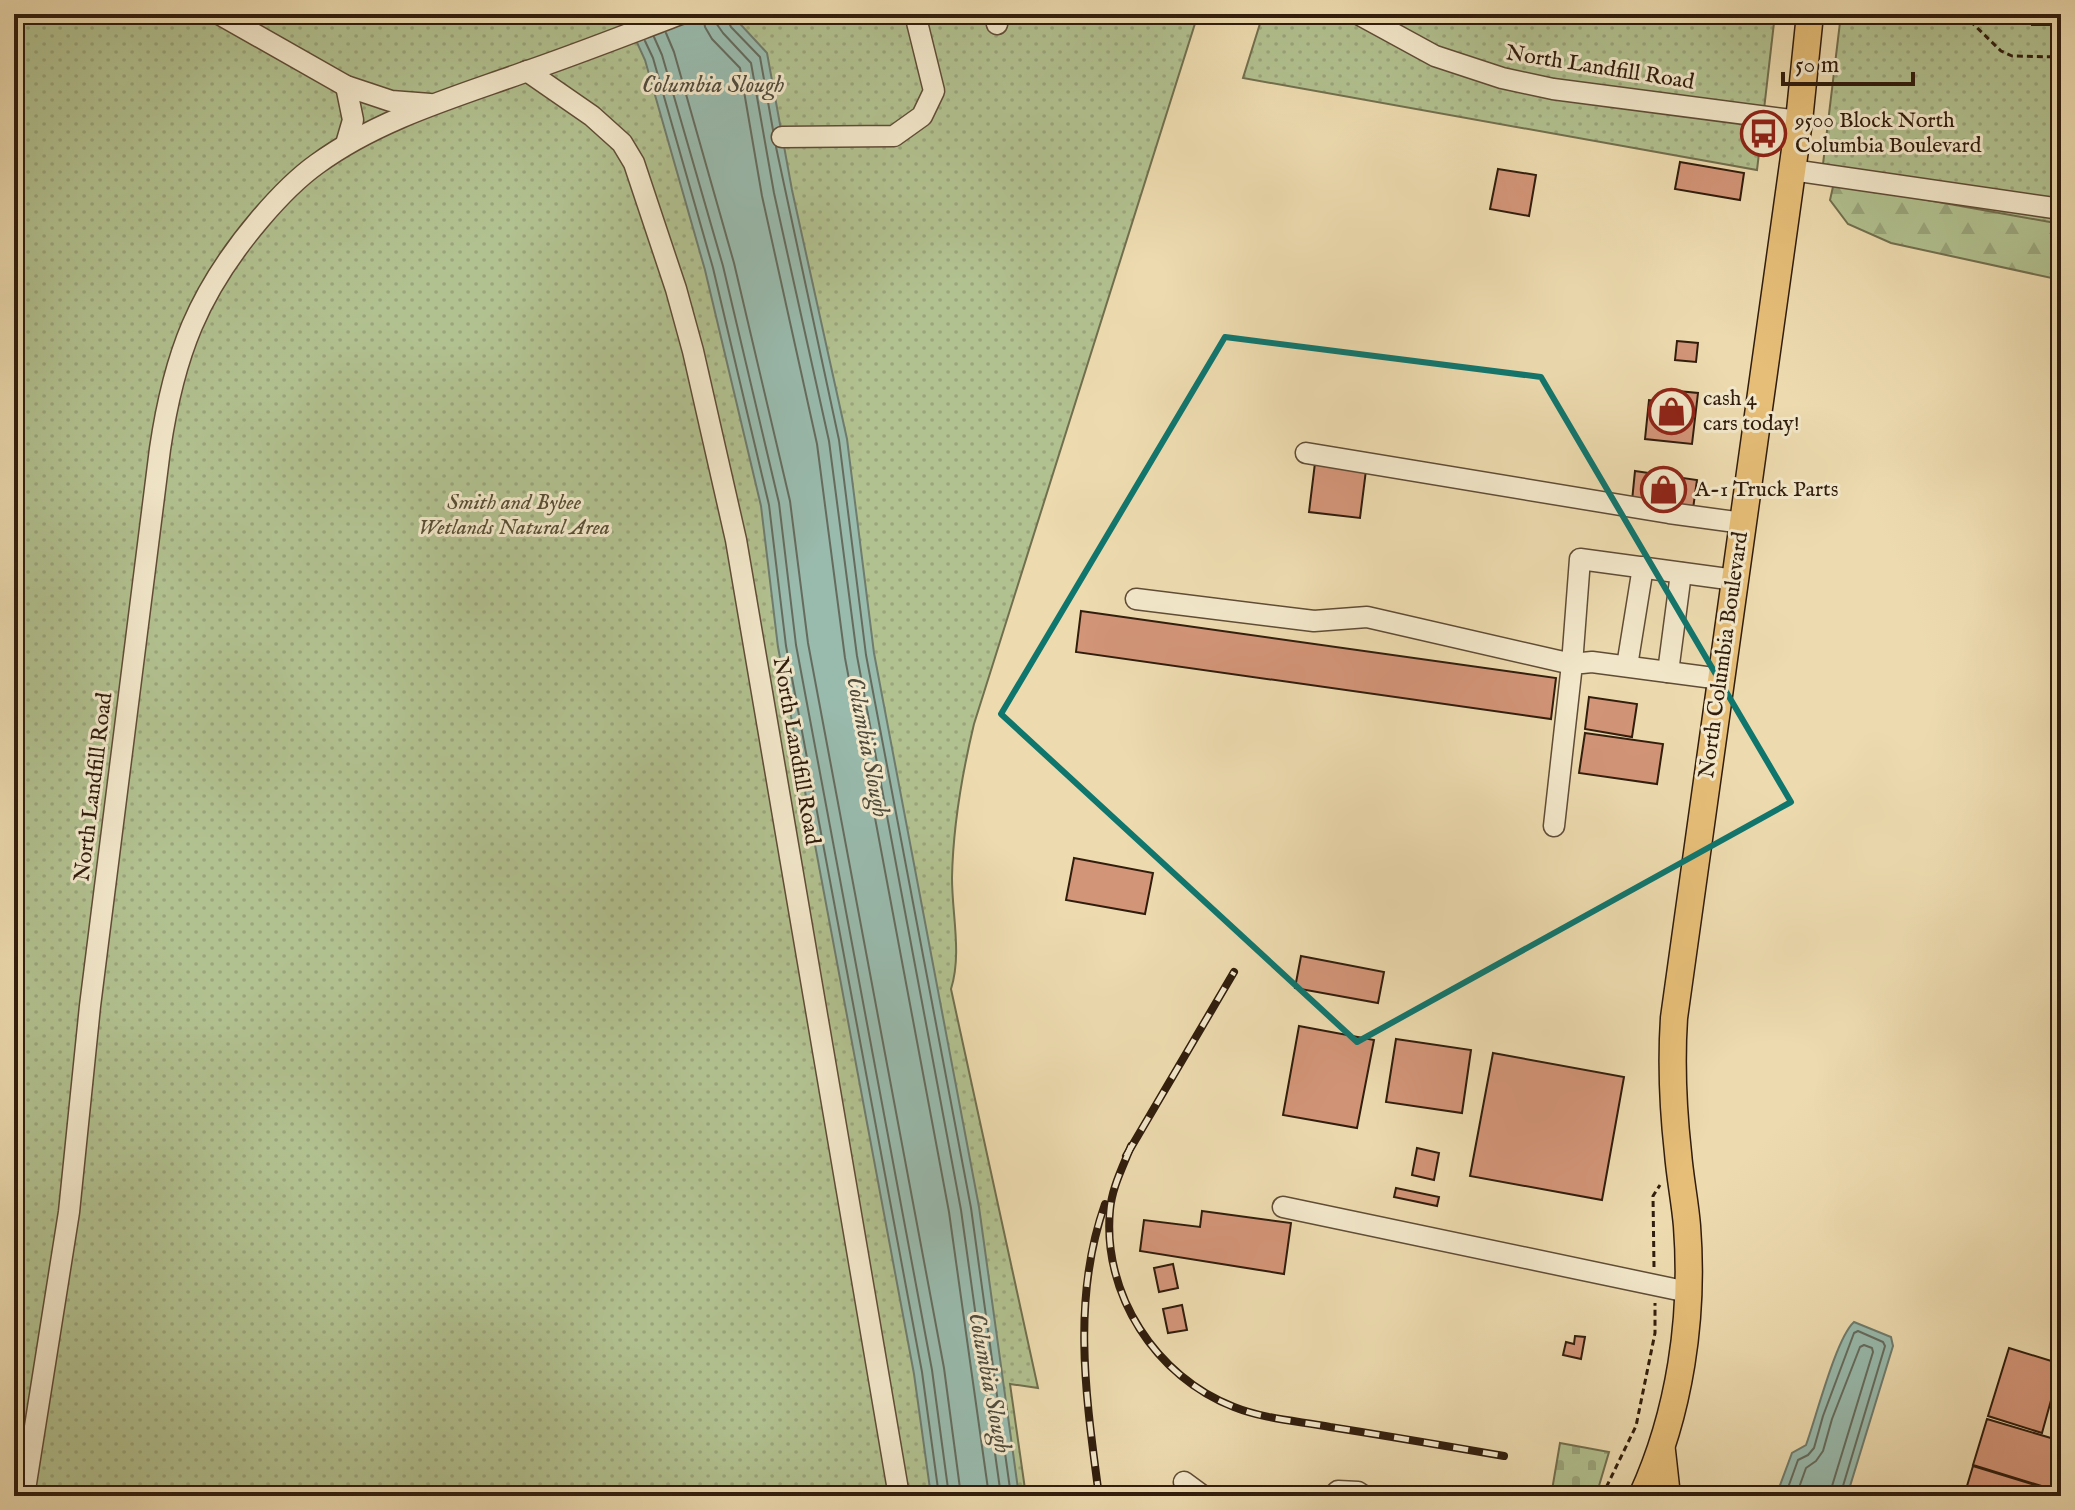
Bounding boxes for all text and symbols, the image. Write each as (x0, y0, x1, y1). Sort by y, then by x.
scale bar (1783, 36, 1913, 86)
street label: North Landfill Road (1504, 39, 1696, 97)
text: 50 m (1795, 50, 1839, 81)
water label: Columbia Slough (642, 70, 784, 101)
place label: 9500 Block North Columbia Boulevard (1794, 107, 1982, 160)
bus stop icon: 9500 Block North Columbia Boulevard (1740, 110, 1788, 158)
place label: cash 4 cars today! (1703, 385, 1800, 438)
shop icon: cash 4 cars today! (1648, 388, 1696, 436)
shop icon: A-1 Truck Parts (1640, 466, 1688, 514)
place label: A-1 Truck Parts (1694, 476, 1838, 504)
park label: Smith and Bybee Wetlands Natural Area (418, 489, 610, 542)
street label: North Columbia Boulevard (1693, 530, 1755, 780)
street label: North Landfill Road (766, 655, 826, 847)
water label: Columbia Slough (838, 674, 896, 820)
street label: North Landfill Road (69, 691, 120, 883)
water label: Columbia Slough (960, 1310, 1018, 1456)

